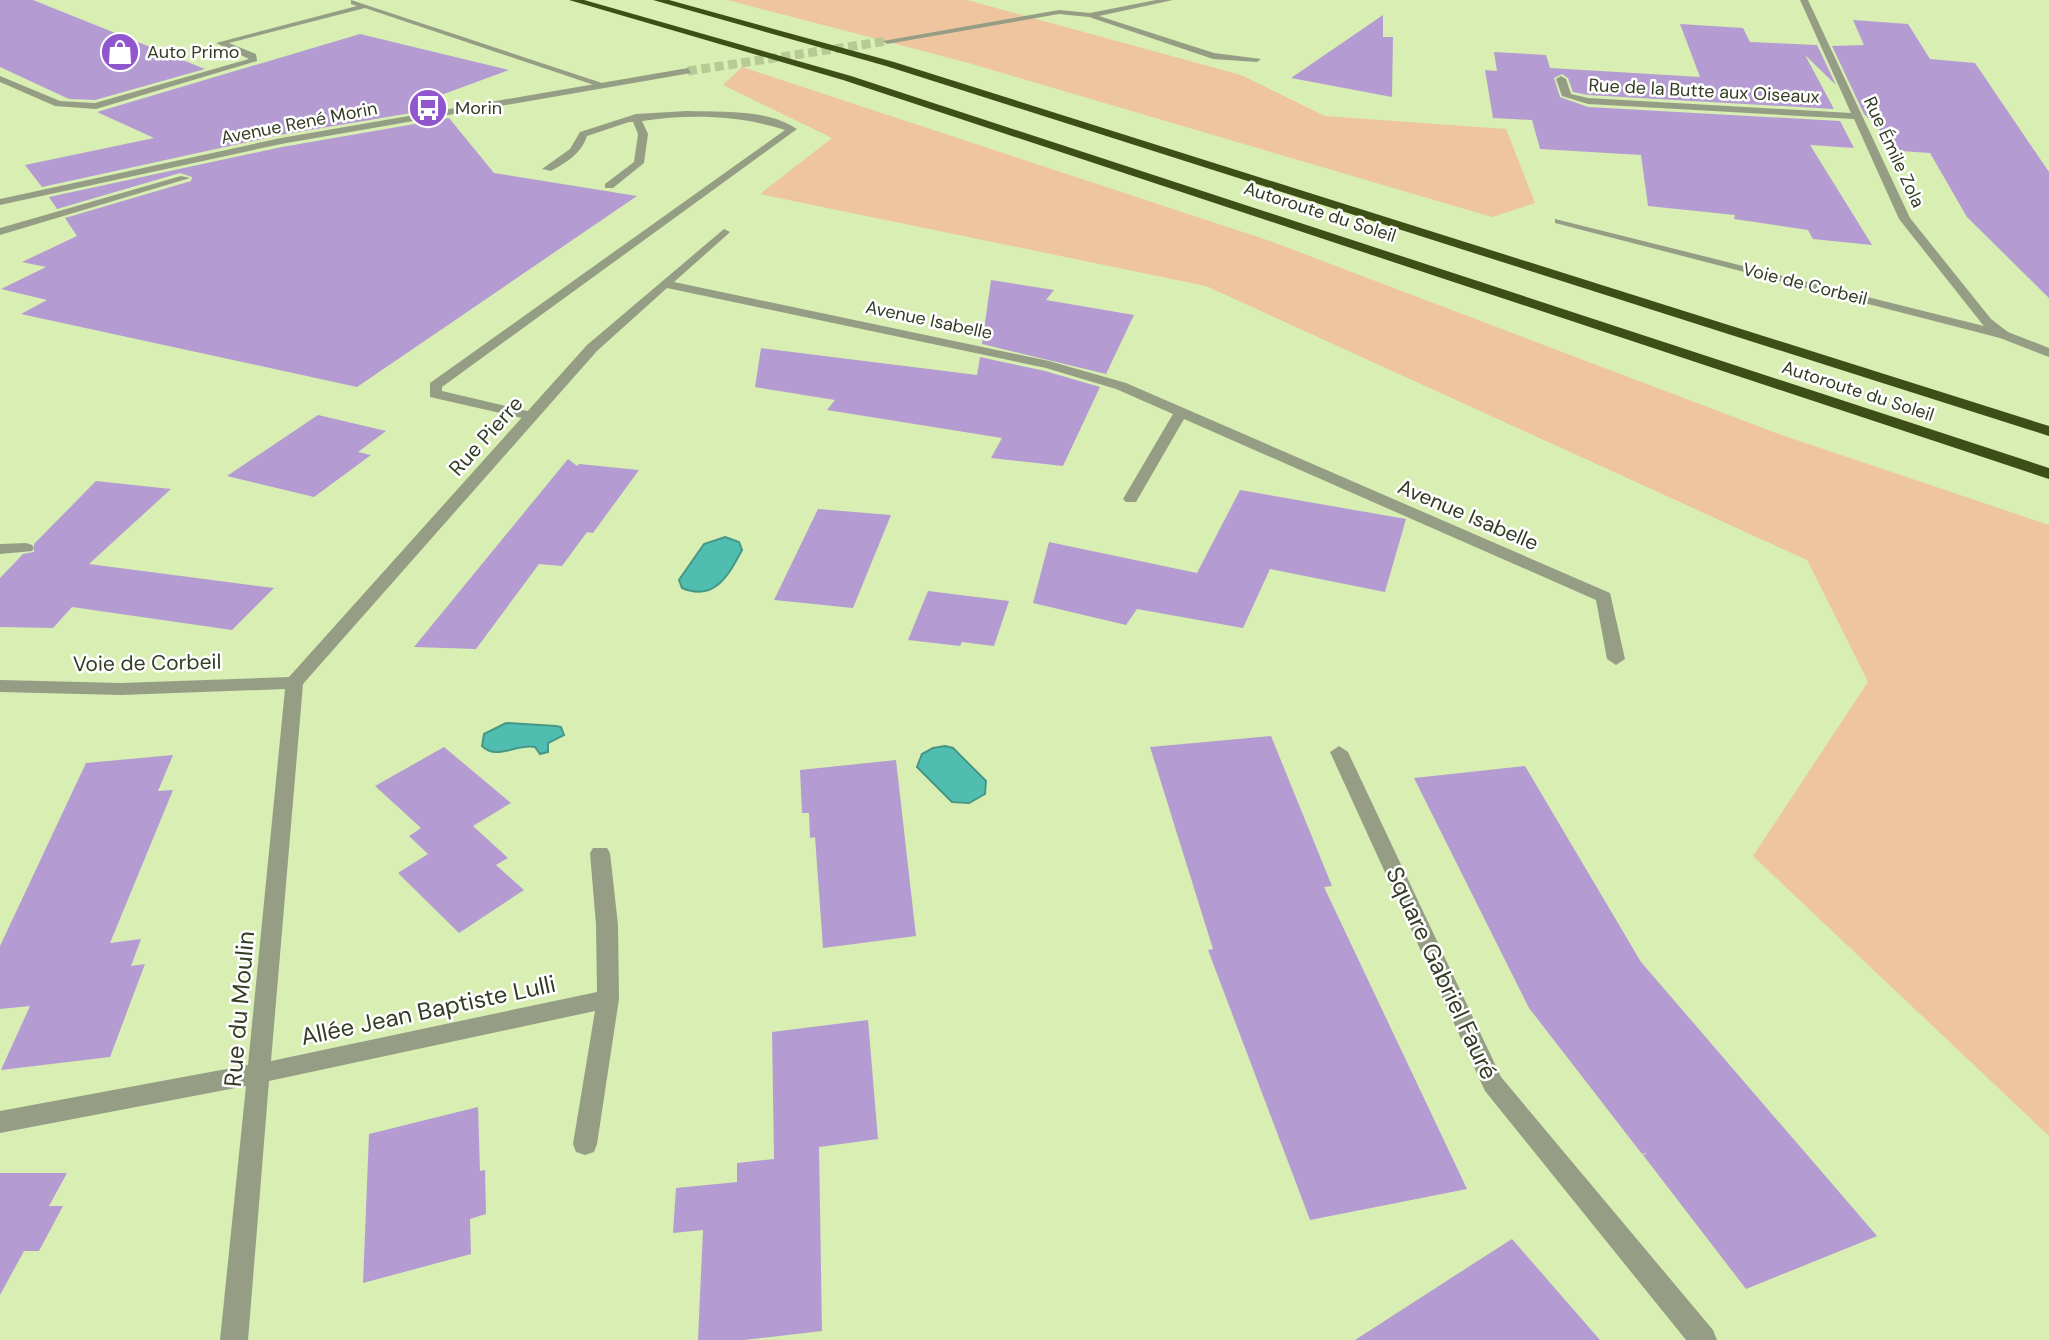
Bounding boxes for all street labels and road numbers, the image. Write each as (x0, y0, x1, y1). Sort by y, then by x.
street label: Rue de la Butte aux Oiseaux (1588, 73, 1820, 109)
street label: Rue Émile Zola (1858, 93, 1930, 211)
street label: Avenue René Morin (219, 96, 379, 150)
street label: Autoroute du Soleil (1241, 176, 1399, 248)
street label: Voie de Corbeil (1740, 257, 1870, 311)
street label: Avenue Isabelle (864, 295, 994, 345)
street label: Autoroute du Soleil (1779, 355, 1937, 427)
street label: Rue Pierre (443, 390, 529, 482)
street label: Avenue Isabelle (1393, 473, 1543, 557)
street label: Voie de Corbeil (73, 648, 221, 678)
street label: Square Gabriel Fauré (1379, 862, 1505, 1084)
street label: Rue du Moulin (217, 930, 261, 1088)
street label: Allée Jean Baptiste Lulli (298, 968, 558, 1052)

